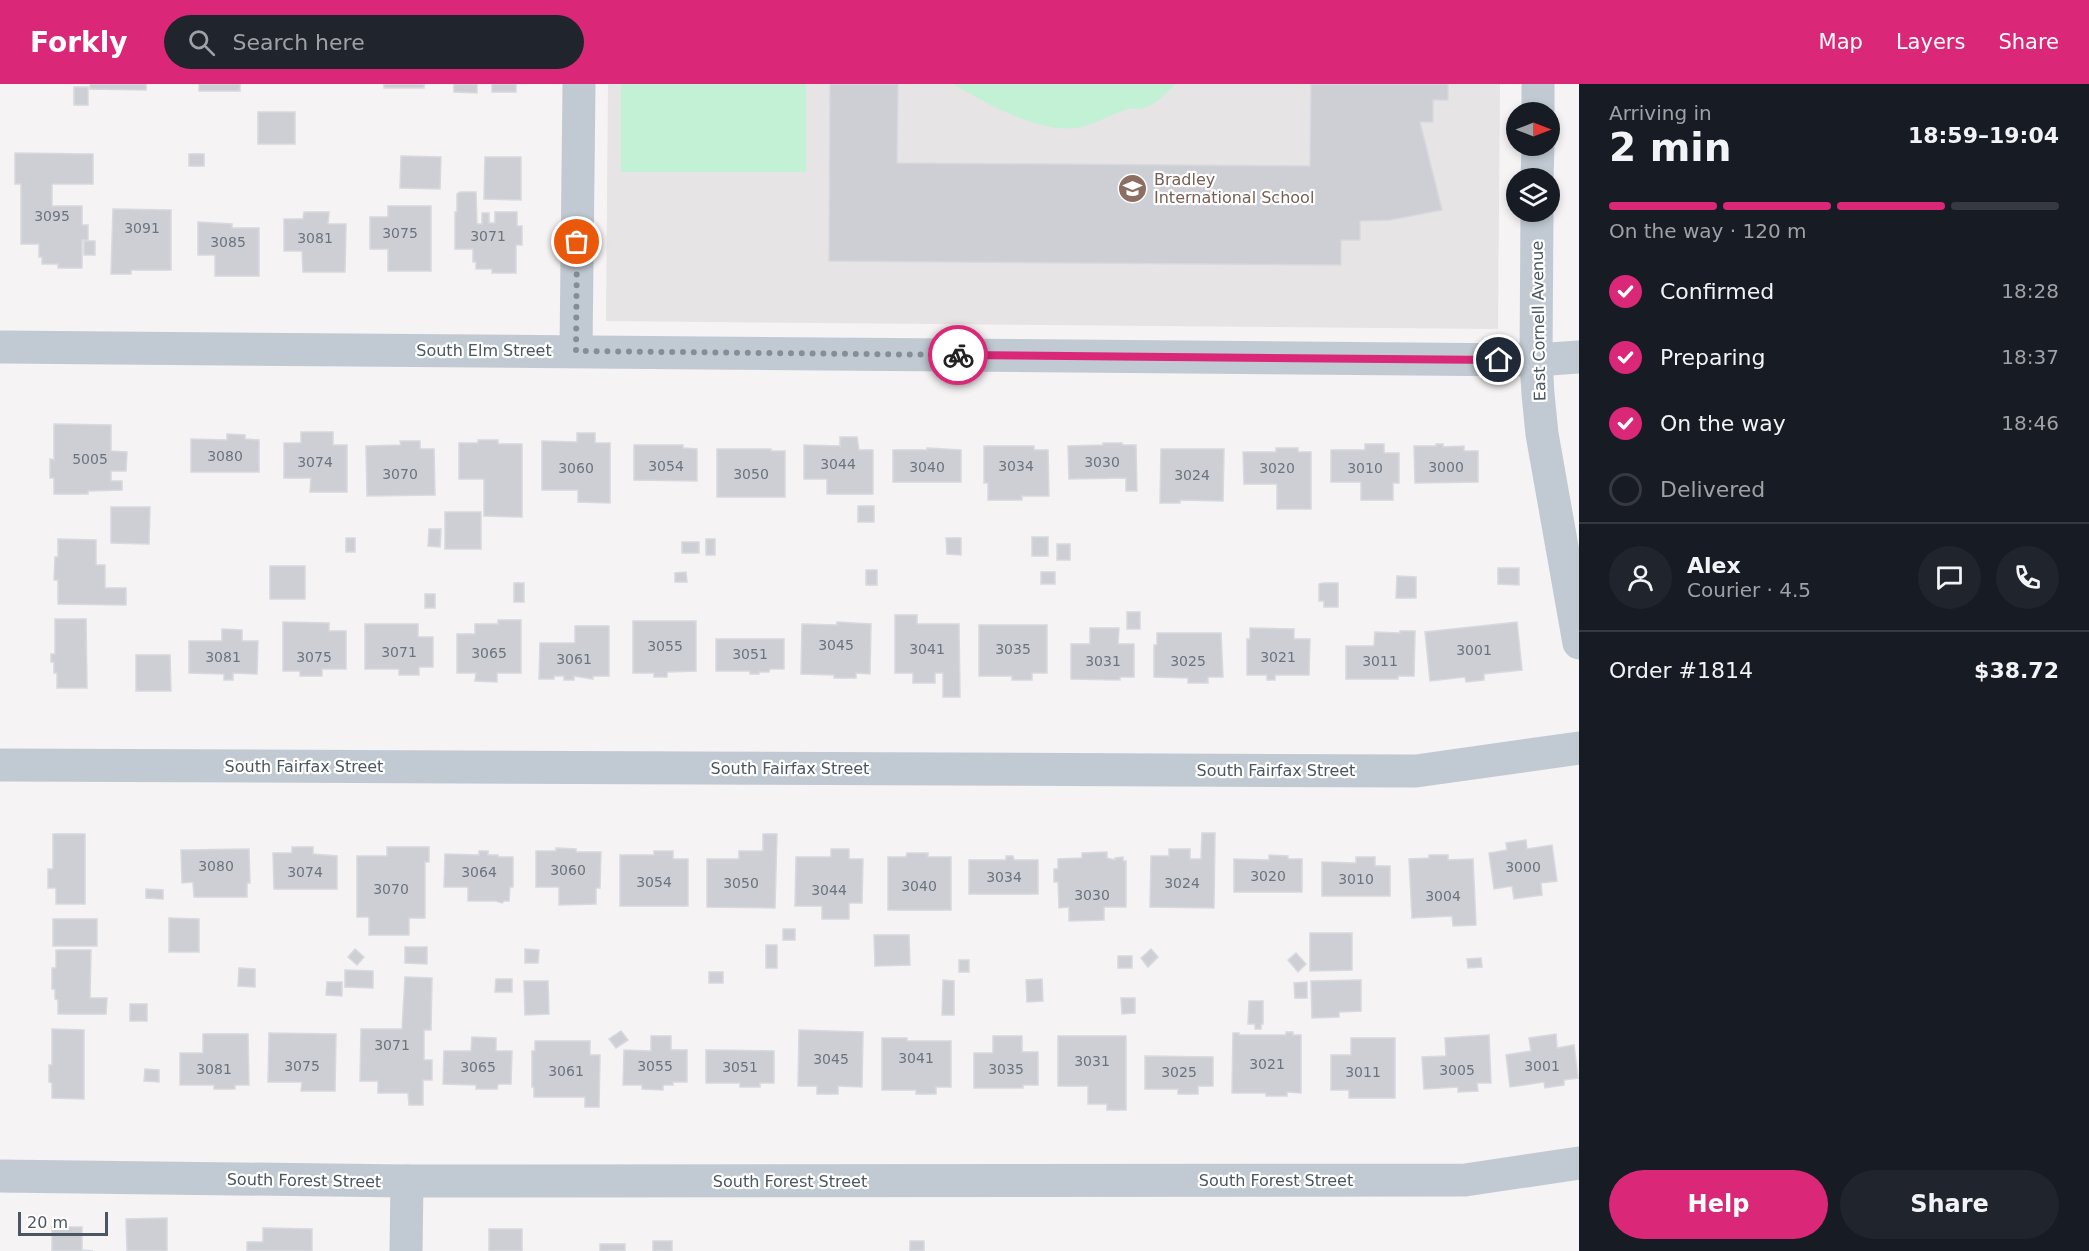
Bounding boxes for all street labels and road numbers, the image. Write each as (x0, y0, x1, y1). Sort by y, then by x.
street label: East Cornell Avenue (1528, 241, 1549, 401)
street label: South Elm Street (416, 341, 552, 360)
street label: South Fairfax Street (225, 757, 383, 776)
street label: South Fairfax Street (711, 759, 869, 778)
street label: South Fairfax Street (1197, 761, 1355, 780)
street label: South Forest Street (227, 1170, 381, 1191)
street label: South Forest Street (1199, 1171, 1353, 1190)
street label: South Forest Street (713, 1172, 867, 1191)

